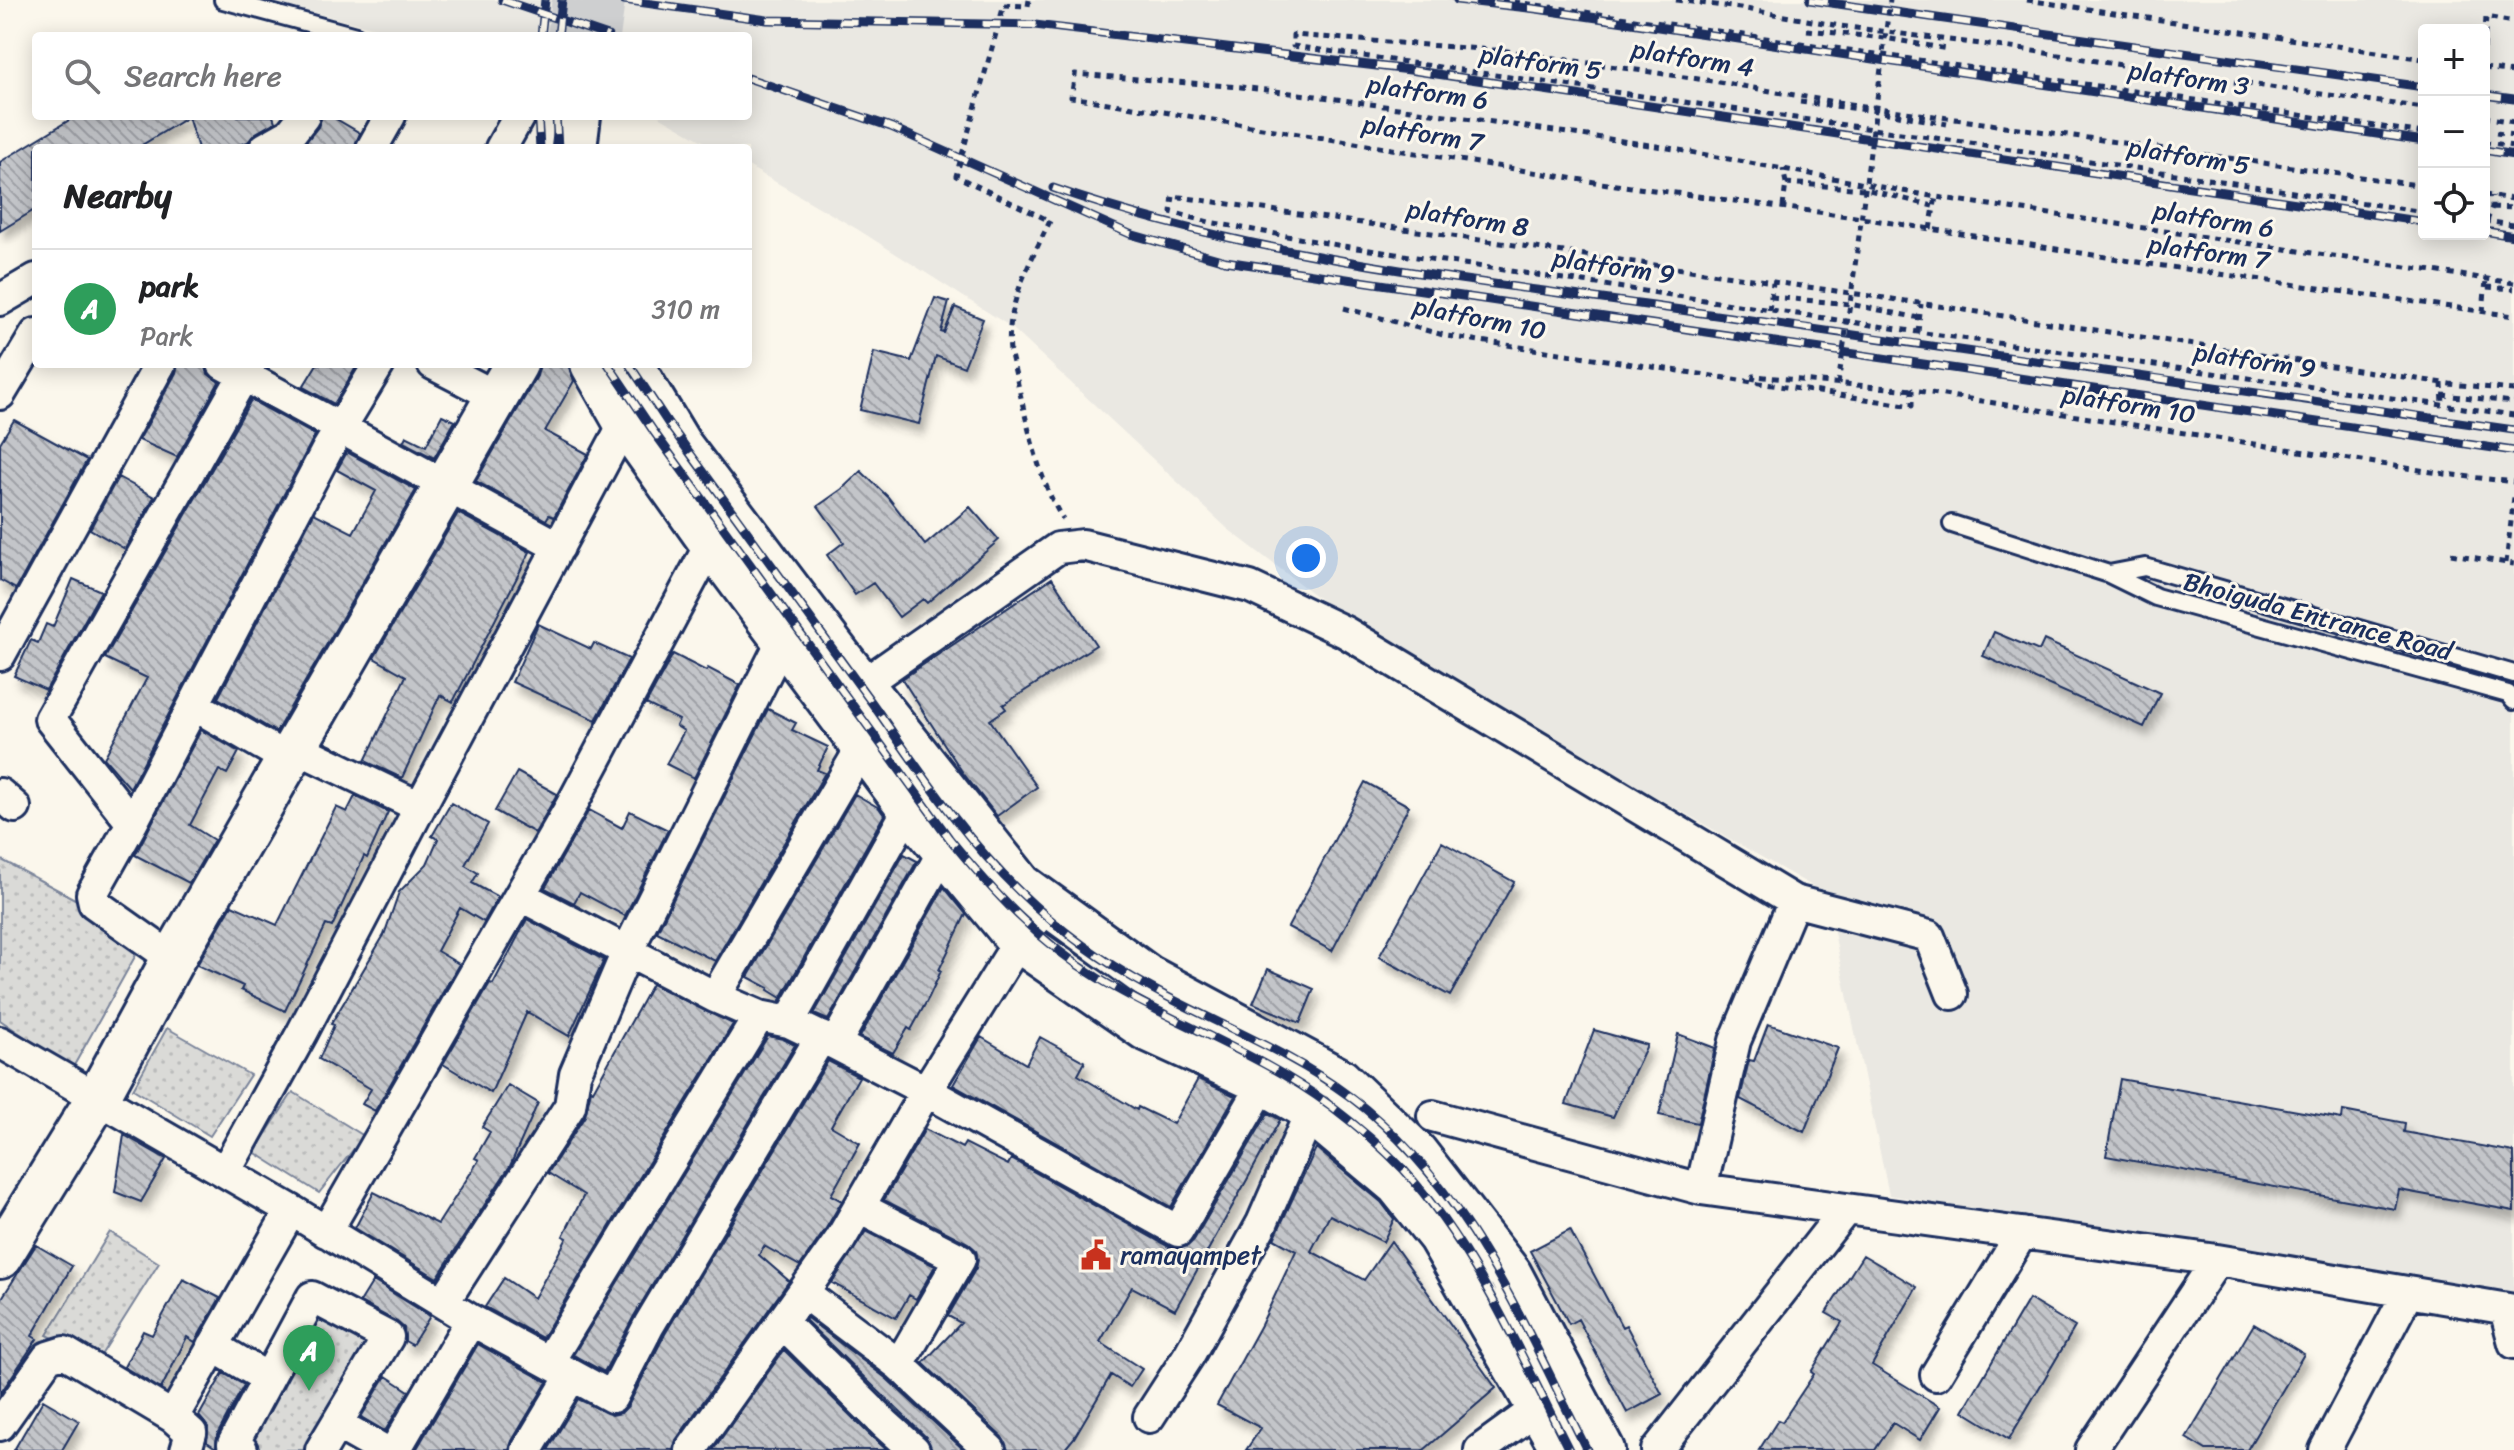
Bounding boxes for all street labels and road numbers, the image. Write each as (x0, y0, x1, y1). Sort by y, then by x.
street label: platform 4 (1628, 26, 1757, 90)
street label: platform 5 (1476, 31, 1605, 93)
street label: platform 3 (2125, 47, 2252, 109)
street label: platform 6 (1364, 61, 1491, 123)
street label: platform 7 (1358, 101, 1489, 166)
street label: platform 5 (2124, 124, 2253, 188)
street label: platform 8 (1403, 186, 1532, 250)
street label: platform 6 (2149, 187, 2278, 251)
street label: platform 7 (2145, 221, 2275, 284)
street label: platform 9 (1549, 235, 1678, 297)
street label: platform 10 (1409, 282, 1550, 353)
street label: platform 9 (2190, 329, 2319, 391)
street label: platform 10 (2058, 371, 2199, 437)
street label: Bhoiguda Entrance Road (2178, 558, 2460, 675)

